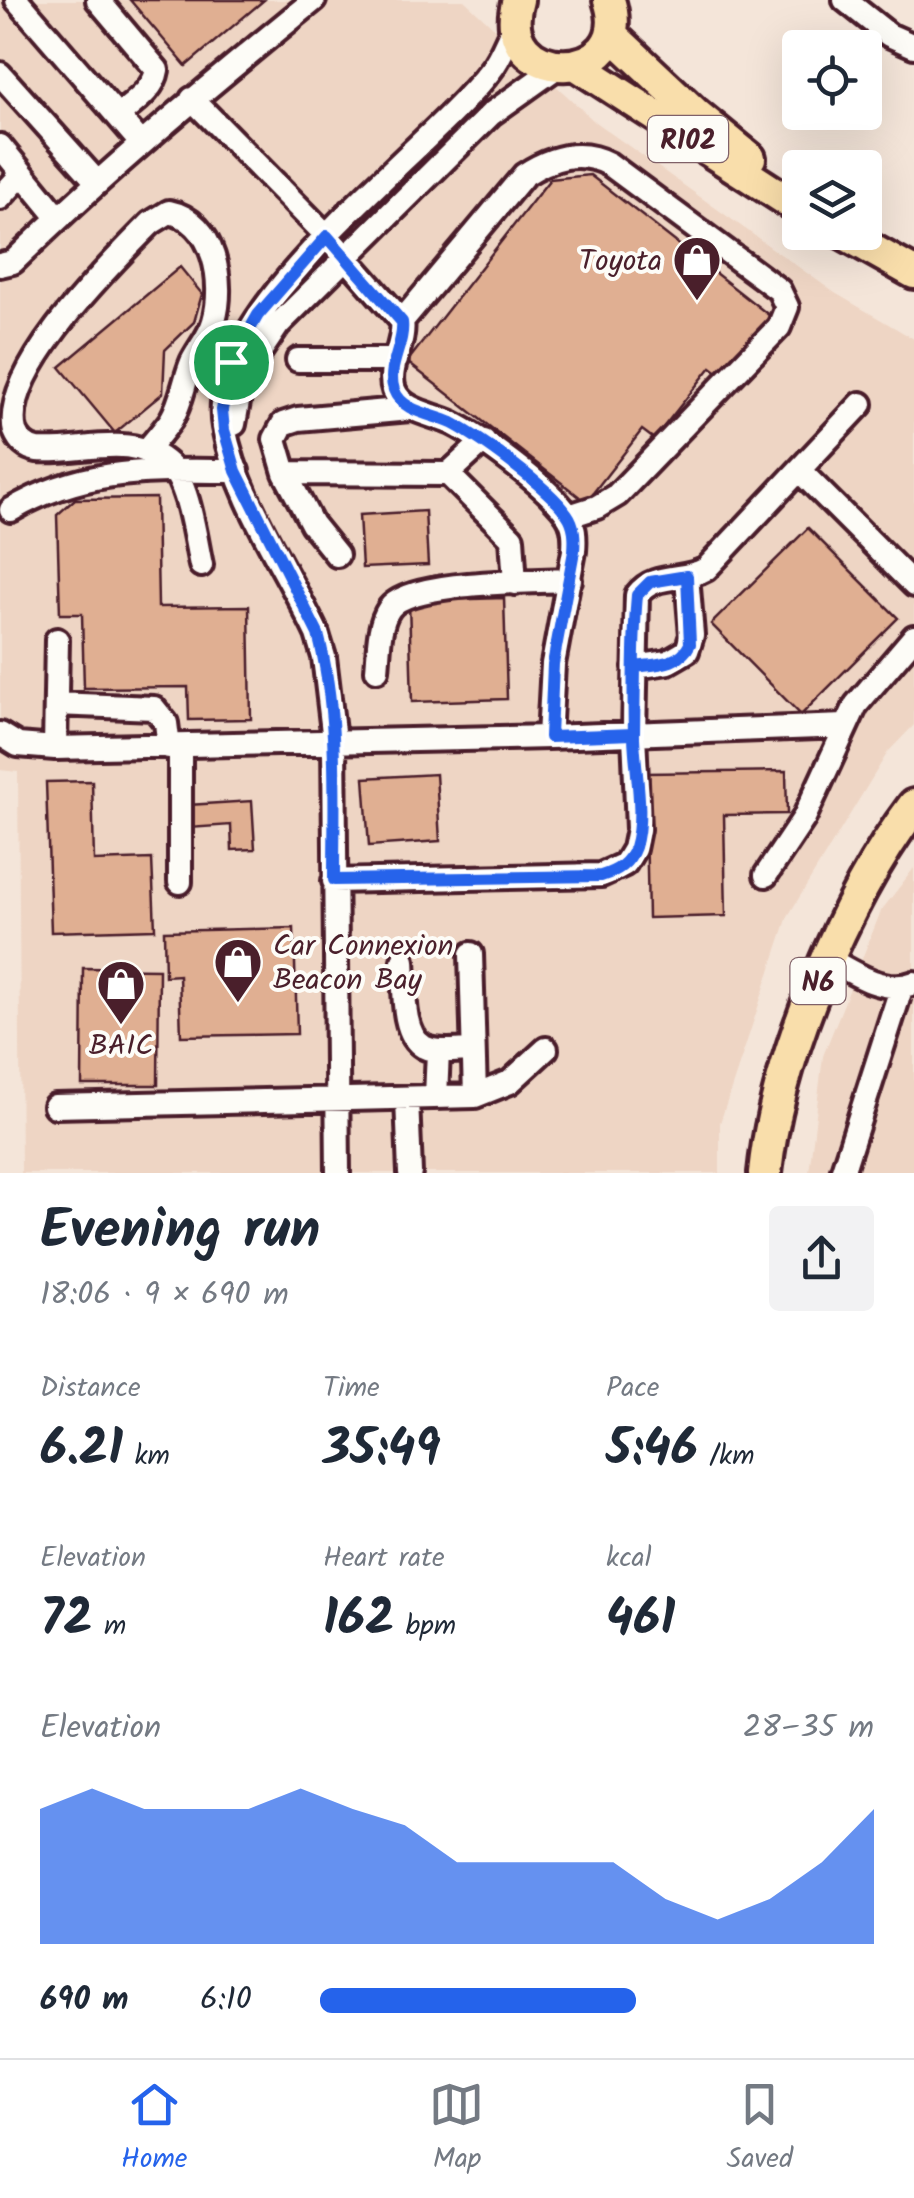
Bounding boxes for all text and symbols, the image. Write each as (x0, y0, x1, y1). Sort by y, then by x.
map controls (782, 30, 882, 250)
button: locate (782, 30, 882, 130)
road number: R102 (648, 116, 728, 162)
button: layers (782, 150, 882, 250)
shop icon: Toyota (671, 234, 723, 302)
place label: Toyota (579, 238, 662, 286)
pin (189, 320, 274, 405)
icon: arrive (204, 335, 259, 390)
place label: Car Connexion Beacon Bay (273, 923, 454, 1005)
shop icon: Car Connexion Beacon Bay (212, 936, 264, 1004)
shop icon: BAIC (95, 958, 147, 1026)
road number: N6 (790, 958, 846, 1004)
place label: BAIC (89, 1023, 153, 1071)
text: Evening run (40, 1189, 320, 1276)
button: share (769, 1206, 874, 1311)
text: 18:06 · 9 × 690 m (40, 1270, 289, 1321)
text: Distance (40, 1366, 141, 1411)
text: Time (323, 1366, 380, 1411)
text: Pace (606, 1366, 659, 1411)
text: 6.21 (40, 1411, 123, 1491)
text: 35:49 (323, 1411, 441, 1491)
text: 5:46 (606, 1411, 698, 1491)
text: km (123, 1434, 170, 1479)
text: /km (698, 1434, 755, 1479)
text: Elevation (40, 1536, 146, 1581)
text: Heart rate (323, 1536, 445, 1581)
text: kcal (606, 1536, 652, 1581)
text: 72 (40, 1581, 93, 1661)
text: 162 (323, 1581, 394, 1661)
text: 461 (606, 1581, 675, 1661)
text: m (93, 1604, 126, 1649)
text: bpm (394, 1604, 456, 1649)
text: Elevation (40, 1703, 161, 1754)
text: 28–35 m (743, 1703, 874, 1754)
text: 690 m (40, 1975, 128, 2026)
text: 6:10 (200, 1975, 252, 2026)
tab: Home (121, 2077, 187, 2182)
tab: Map (429, 2077, 484, 2182)
tab: Saved (727, 2077, 793, 2182)

